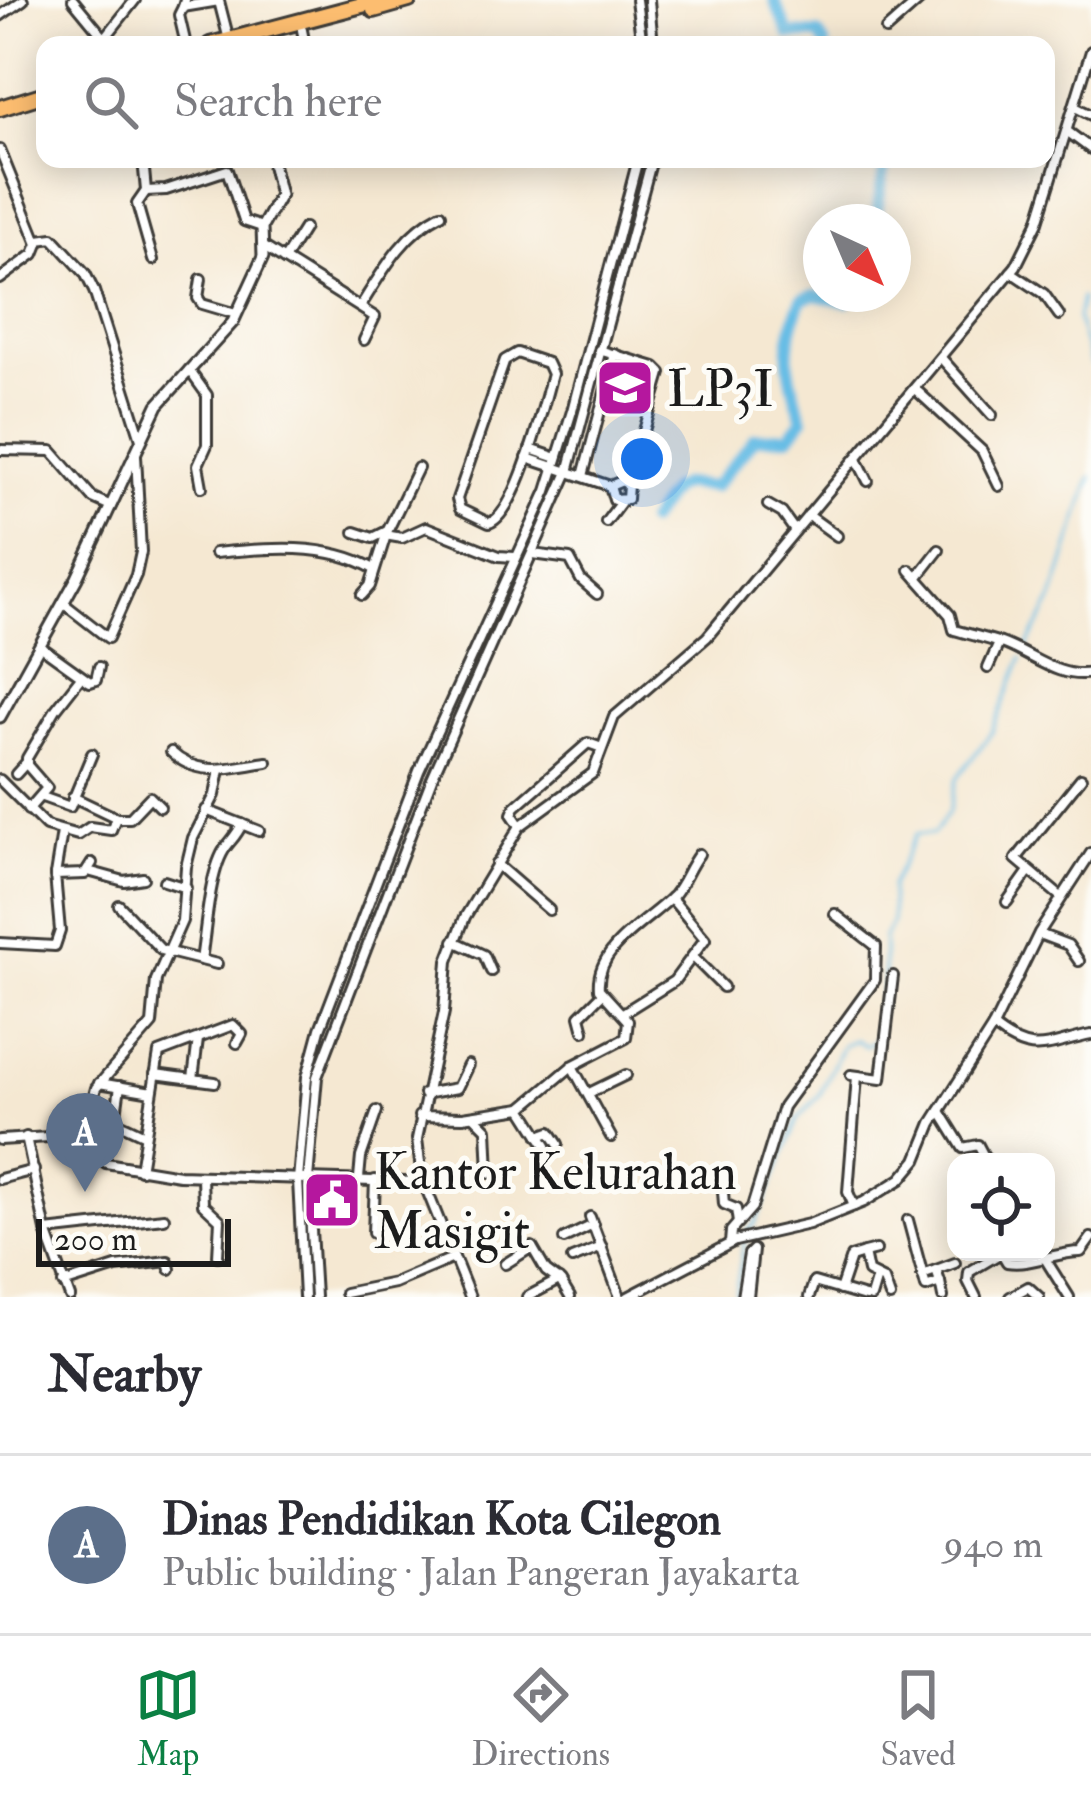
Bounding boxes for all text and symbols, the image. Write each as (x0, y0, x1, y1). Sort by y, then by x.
search box (36, 36, 1055, 168)
icon: search (78, 69, 144, 135)
text: Search here (174, 74, 382, 130)
north arrow (803, 204, 911, 312)
school or university icon: LP3I (594, 357, 656, 419)
place label: LP3I (667, 358, 774, 422)
your location (612, 429, 672, 489)
pin: A (46, 1093, 124, 1192)
place label: Kantor Kelurahan Masigit (374, 1141, 737, 1264)
map controls (947, 1153, 1055, 1261)
button: locate (947, 1153, 1055, 1261)
public building icon: Kantor Kelurahan Masigit (301, 1169, 363, 1231)
scale bar (36, 1213, 231, 1266)
text: 200 m (54, 1219, 137, 1260)
text: Nearby (48, 1343, 201, 1407)
text: Dinas Pendidikan Kota Cilegon (162, 1492, 721, 1548)
text: A (75, 1520, 99, 1569)
text: 940 m (944, 1520, 1043, 1569)
text: Public building · Jalan Pangeran Jayakarta (162, 1548, 799, 1597)
tab: Map (135, 1662, 201, 1775)
tab: Directions (472, 1662, 610, 1775)
tab: Saved (880, 1662, 956, 1775)

